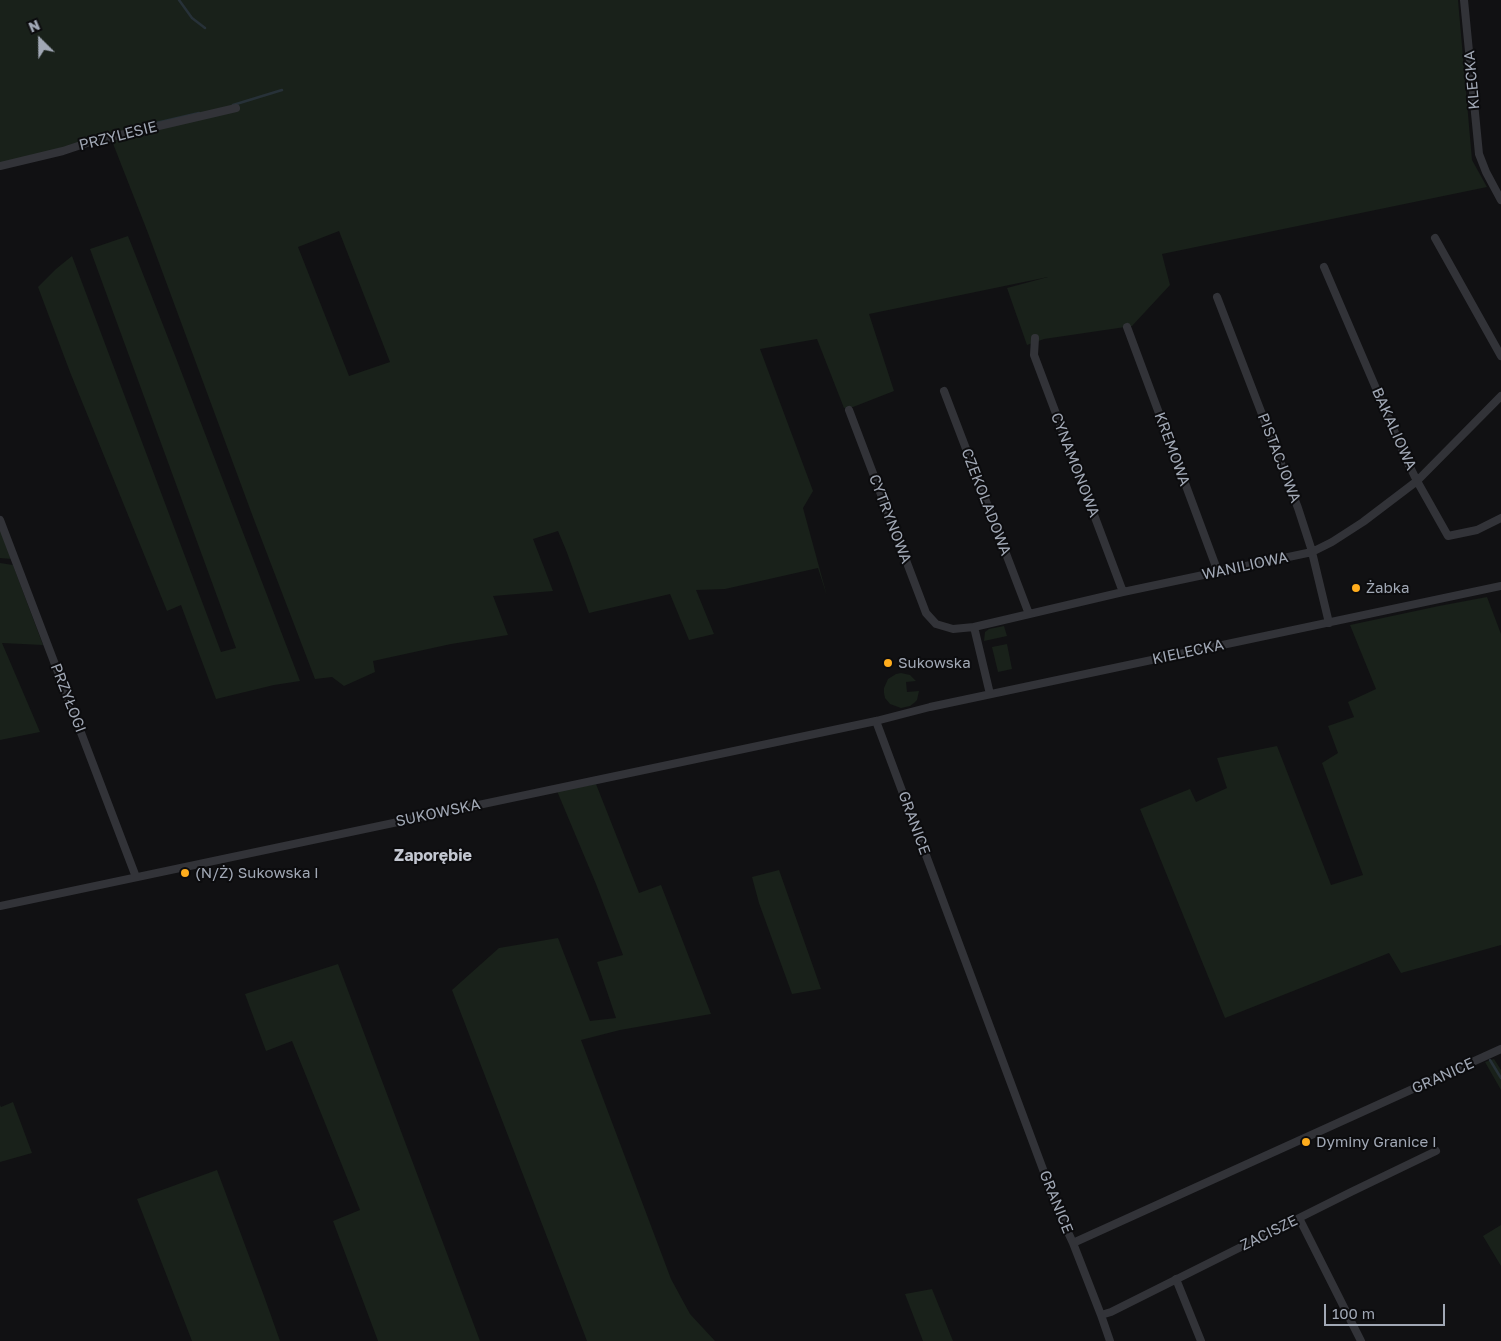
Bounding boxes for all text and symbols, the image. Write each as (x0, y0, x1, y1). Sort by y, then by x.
north arrow (15, 15, 65, 65)
text: N (26, 16, 42, 36)
street label: KLECKA (1460, 50, 1484, 110)
street label: PRZYLESIE (77, 118, 159, 154)
street label: BAKALIOWA (1368, 385, 1420, 473)
street label: CYNAMONOWA (1047, 410, 1103, 520)
street label: KREMOWA (1150, 410, 1194, 488)
street label: PISTACJOWA (1254, 410, 1304, 506)
street label: CZEKOLADOWA (957, 446, 1015, 558)
street label: CYTRYNOWA (865, 472, 915, 566)
street label: WANILIOWA (1200, 548, 1290, 584)
place label: Żabka (1366, 579, 1409, 597)
marker: Żabka (1350, 582, 1362, 594)
street label: KIELECKA (1151, 636, 1225, 668)
place label: Sukowska (898, 654, 971, 672)
marker: Sukowska (882, 657, 894, 669)
street label: PRZYŁOGI (47, 661, 89, 735)
street label: GRANICE (894, 789, 934, 857)
street label: SUKOWSKA (394, 795, 482, 831)
district label: Zaporębie (394, 846, 472, 866)
place label: (N/Ż) Sukowska I (195, 864, 319, 882)
marker: (N/Ż) Sukowska I (179, 867, 191, 879)
street label: GRANICE (1409, 1054, 1477, 1098)
place label: Dyminy Granice I (1316, 1133, 1437, 1151)
marker: Dyminy Granice I (1300, 1136, 1312, 1148)
street label: GRANICE (1035, 1168, 1077, 1236)
street label: ZACISZE (1238, 1211, 1300, 1255)
scale bar (1326, 1294, 1447, 1326)
text: 100 m (1332, 1304, 1375, 1322)

